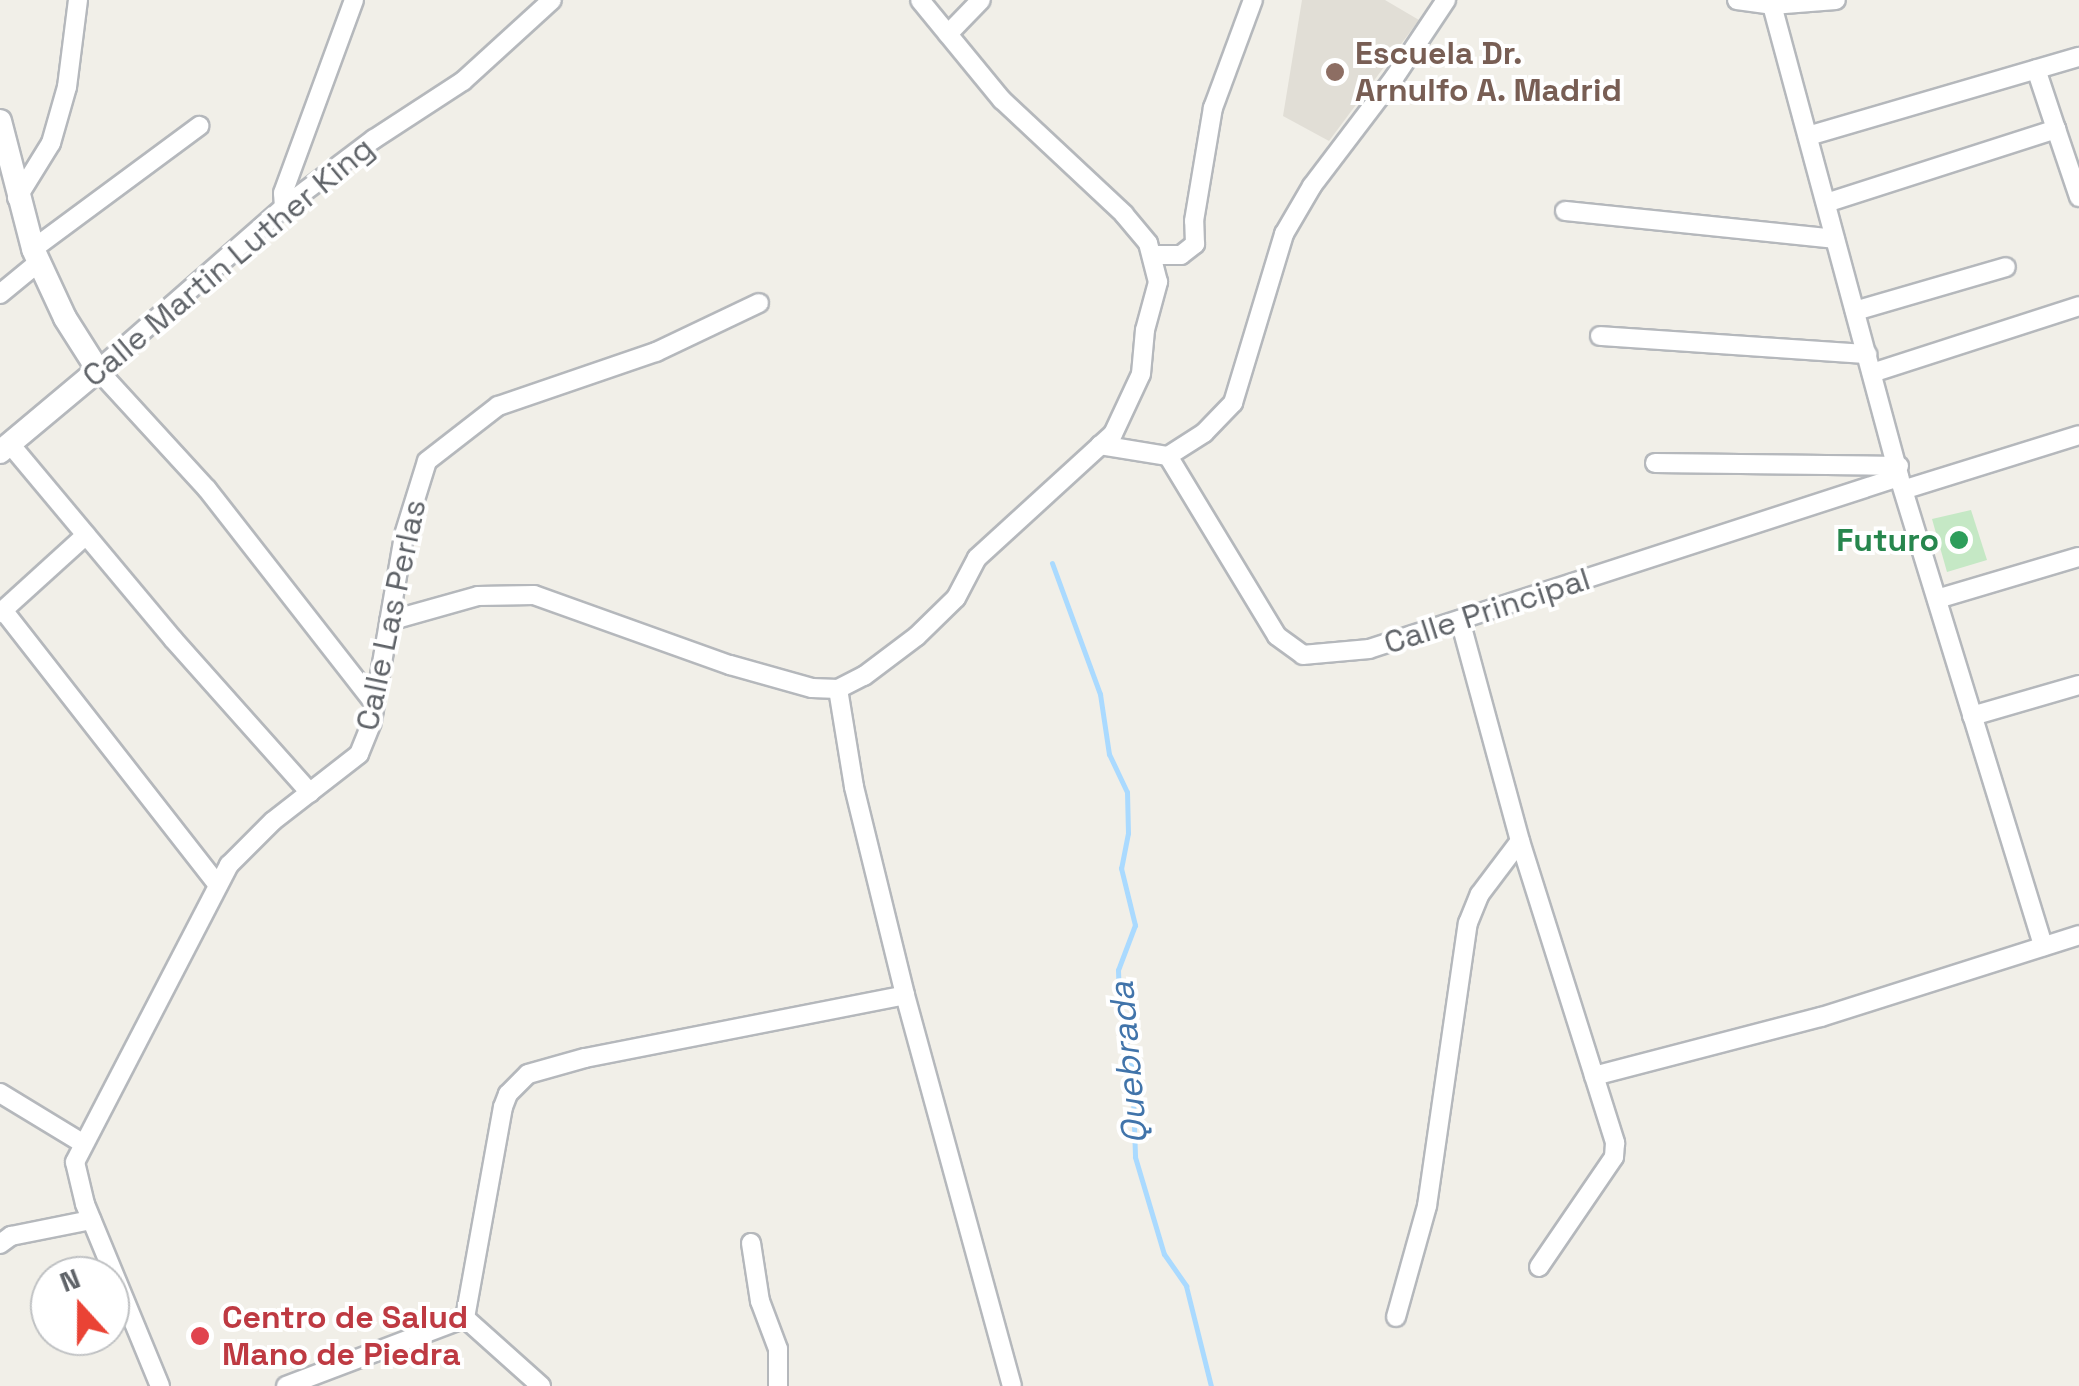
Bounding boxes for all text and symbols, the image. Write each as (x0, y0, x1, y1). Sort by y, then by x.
place label: Escuela Dr. Arnulfo A. Madrid (1355, 35, 1623, 110)
marker: Escuela Dr. Arnulfo A. Madrid (1324, 61, 1346, 83)
street label: Calle Martin Luther King (75, 129, 381, 395)
street label: Calle Las Perlas (348, 496, 434, 734)
place label: Futuro (1836, 521, 1939, 559)
marker: Futuro (1948, 529, 1970, 551)
street label: Calle Principal (1379, 560, 1595, 662)
water label: Quebrada (1100, 980, 1156, 1146)
north arrow (30, 1256, 130, 1356)
text: N (55, 1260, 85, 1300)
place label: Centro de Salud Mano de Piedra (222, 1299, 468, 1374)
marker: Centro de Salud Mano de Piedra (187, 1323, 213, 1349)

